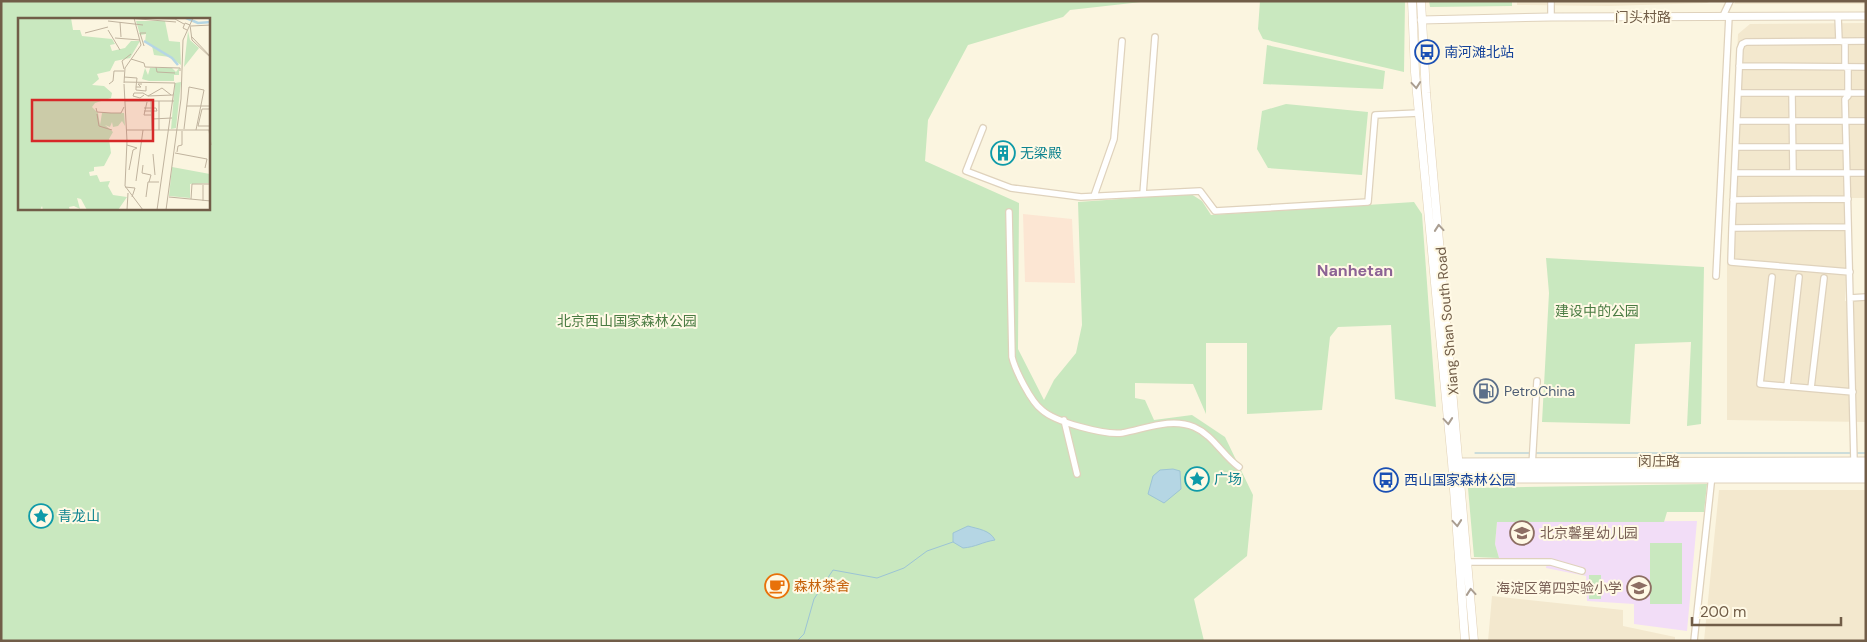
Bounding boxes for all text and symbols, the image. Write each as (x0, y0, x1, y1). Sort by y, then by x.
street label: 门头村路 (1615, 8, 1671, 26)
inset map (18, 18, 210, 210)
bus stop icon: 南河滩北站 (1414, 39, 1440, 65)
place label: 南河滩北站 (1444, 43, 1514, 61)
one-way arrow (1410, 81, 1421, 89)
building icon: 无梁殿 (990, 140, 1016, 166)
place label: 无梁殿 (1020, 144, 1062, 162)
one-way arrow (1434, 223, 1445, 231)
street label: Xiang Shan South Road (1432, 246, 1462, 396)
district label: Nanhetan (1317, 260, 1393, 281)
park label: 建设中的公园 (1555, 302, 1639, 320)
park label: 北京西山国家森林公园 (557, 312, 697, 330)
fuel station icon: PetroChina (1473, 378, 1499, 404)
place label: PetroChina (1504, 382, 1575, 400)
one-way arrow (1442, 417, 1453, 425)
street label: 闵庄路 (1638, 452, 1680, 470)
place icon: 广场 (1184, 466, 1210, 492)
bus stop icon: 西山国家森林公园 (1373, 467, 1399, 493)
place label: 广场 (1214, 470, 1242, 488)
place label: 西山国家森林公园 (1404, 471, 1516, 489)
place icon: 青龙山 (28, 503, 54, 529)
place label: 青龙山 (58, 507, 100, 525)
one-way arrow (1451, 519, 1462, 527)
school or university icon: 北京馨星幼儿园 (1509, 520, 1535, 546)
place label: 北京馨星幼儿园 (1540, 524, 1638, 542)
cafe icon: 森林茶舍 (764, 573, 790, 599)
school or university icon: 海淀区第四实验小学 (1626, 575, 1652, 601)
place label: 森林茶舍 (794, 577, 850, 595)
place label: 海淀区第四实验小学 (1496, 579, 1622, 597)
one-way arrow (1466, 588, 1477, 596)
scale bar (1692, 594, 1841, 626)
text: 200 m (1700, 602, 1746, 622)

